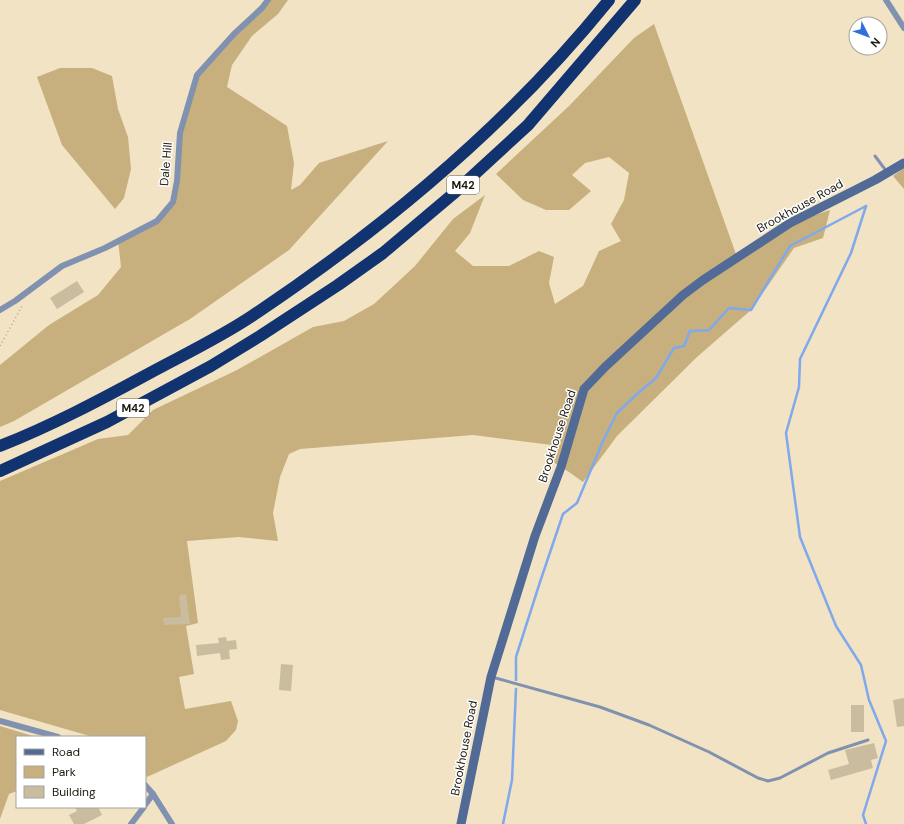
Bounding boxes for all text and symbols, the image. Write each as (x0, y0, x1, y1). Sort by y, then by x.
north arrow (848, 16, 888, 56)
text: N (868, 35, 883, 50)
street label: Dale Hill (156, 141, 176, 187)
road number: M42 (447, 176, 479, 194)
street label: Brookhouse Road (754, 176, 846, 236)
street label: Brookhouse Road (534, 388, 580, 484)
road number: M42 (117, 399, 149, 417)
street label: Brookhouse Road (447, 699, 481, 797)
legend (16, 736, 146, 808)
text: Road (52, 744, 80, 760)
text: Park (52, 764, 76, 780)
text: Building (52, 784, 96, 800)

